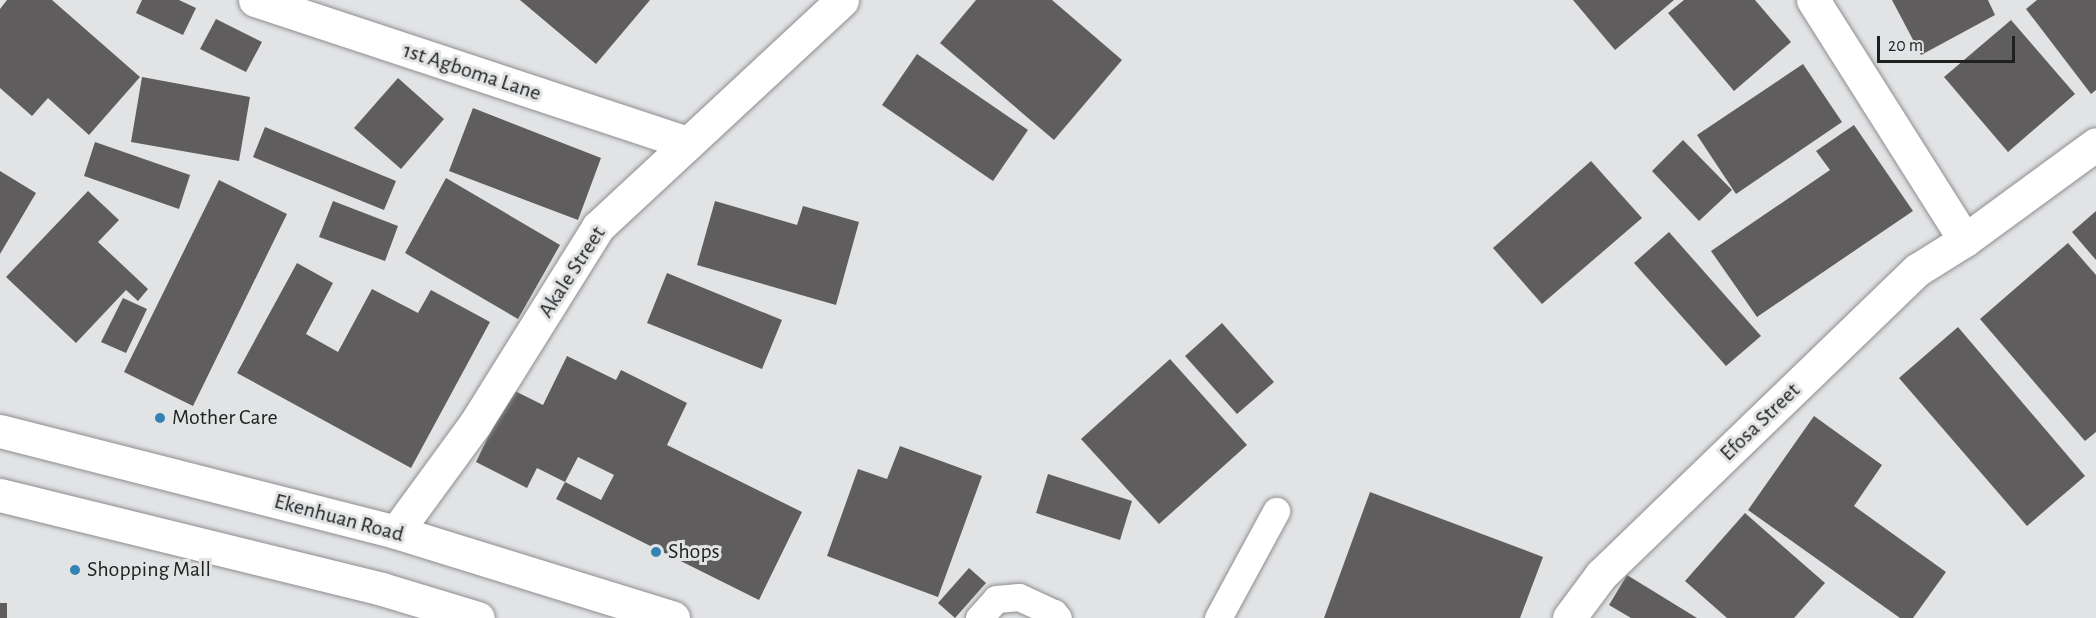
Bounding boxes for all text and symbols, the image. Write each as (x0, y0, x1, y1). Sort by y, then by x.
scale bar (1880, 24, 2018, 62)
street label: 1st Agboma Lane (400, 37, 544, 107)
text: 20 m (1888, 37, 1923, 55)
street label: Akale Street (533, 221, 611, 323)
street label: Efosa Street (1715, 377, 1805, 467)
place label: Mother Care (172, 405, 278, 431)
marker: Mother Care (153, 411, 167, 425)
street label: Ekenhuan Road (271, 488, 407, 548)
place label: Shops (668, 539, 720, 565)
marker: Shops (649, 545, 663, 559)
place label: Shopping Mall (87, 557, 211, 583)
marker: Shopping Mall (68, 563, 82, 577)

